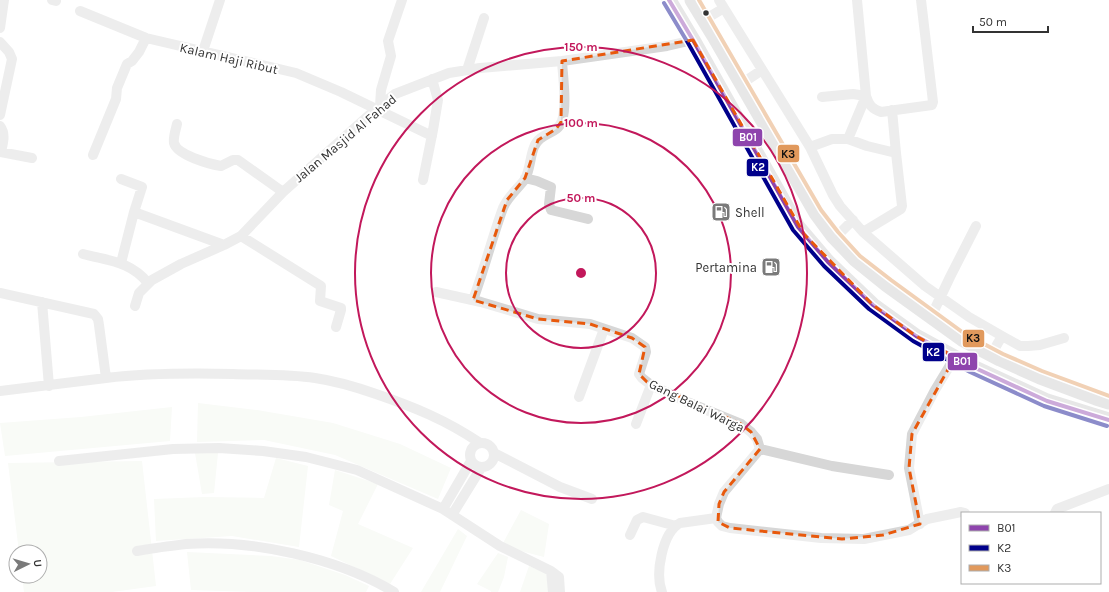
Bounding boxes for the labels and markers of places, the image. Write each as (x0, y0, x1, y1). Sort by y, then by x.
unlabelled marker (701, 8, 711, 18)
fuel station icon: Shell (710, 201, 732, 223)
place label: Shell (735, 205, 765, 220)
fuel station icon: Pertamina (760, 256, 782, 278)
place label: Pertamina (695, 260, 757, 275)
centre of rings (574, 266, 588, 280)

